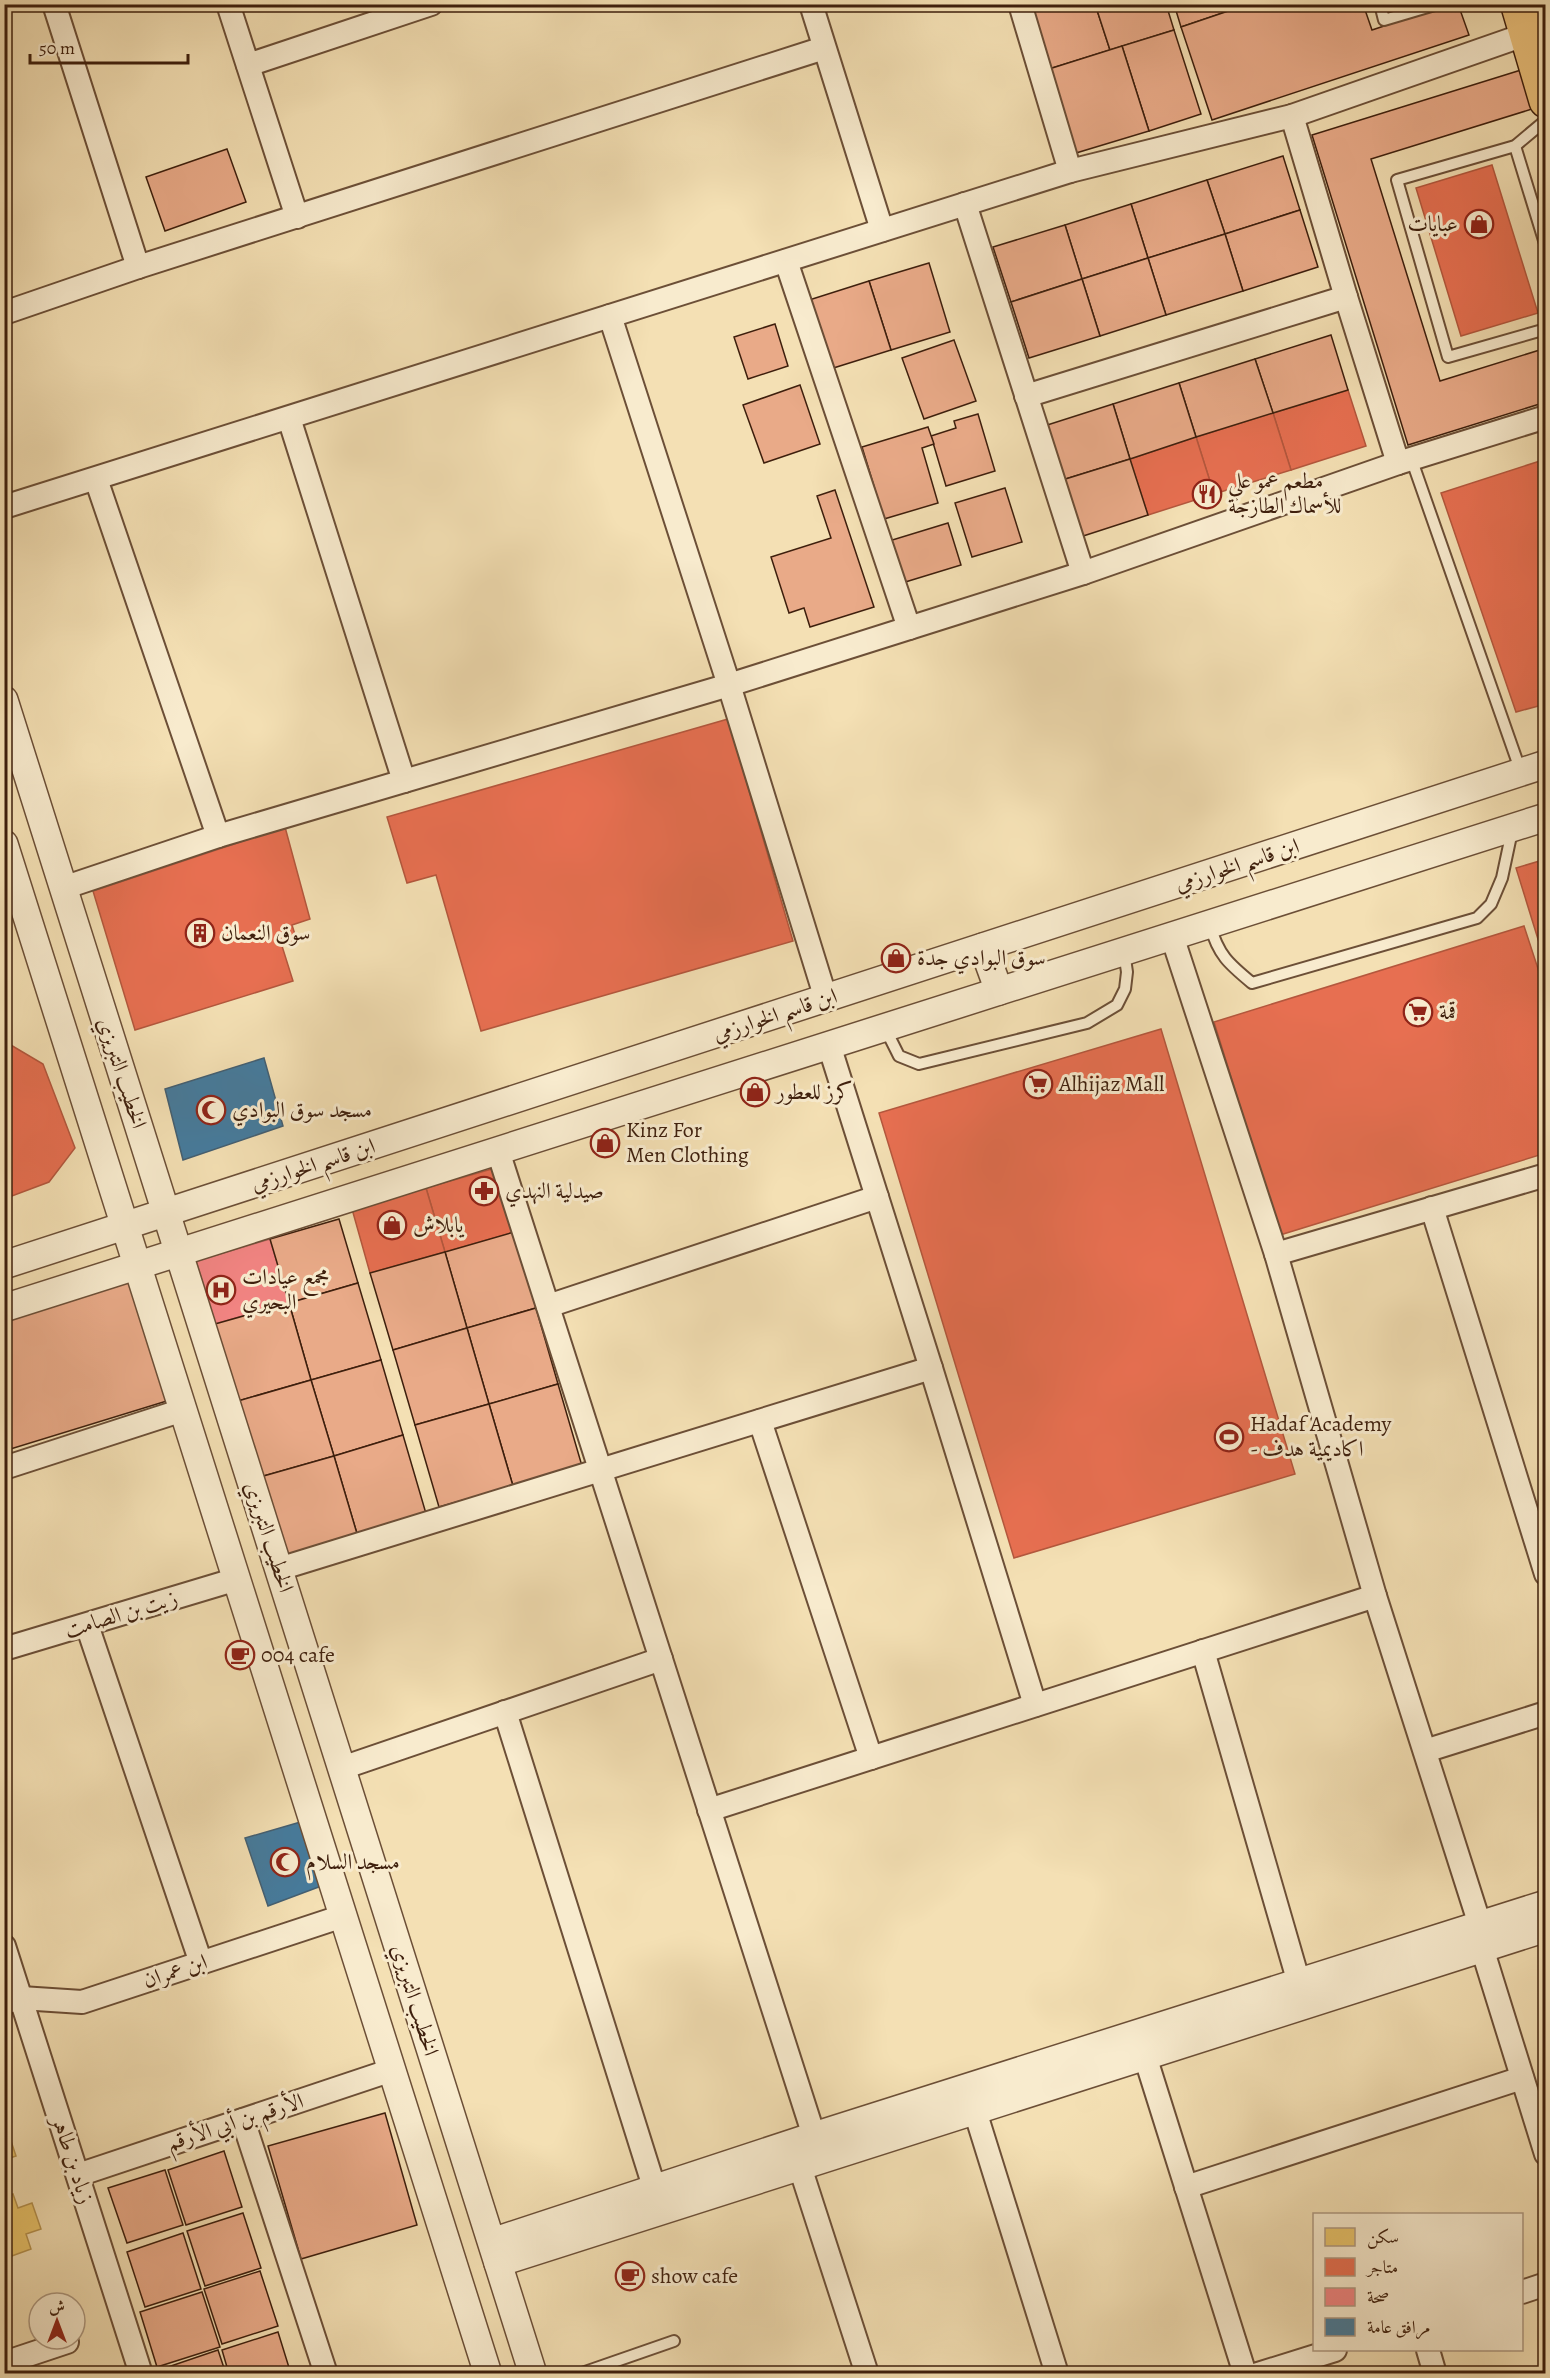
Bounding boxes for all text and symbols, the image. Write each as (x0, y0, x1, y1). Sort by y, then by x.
scale bar (30, 27, 188, 65)
text: 50 m (39, 36, 75, 60)
shop icon: عبايات (1463, 208, 1495, 240)
place label: عبايات (1408, 209, 1458, 239)
place label: مطعم عمو علي للأسماك الطازجة (1228, 466, 1342, 521)
restaurant icon: مطعم عمو علي للأسماك الطازجة (1191, 478, 1223, 510)
street label: ابن قاسم الخوارزمي (1171, 831, 1305, 905)
building icon: سوق النعمان (184, 917, 216, 949)
place label: سوق النعمان (221, 918, 310, 948)
shop icon: سوق البوادي جدة (880, 942, 912, 974)
place label: سوق البوادي جدة (917, 943, 1046, 975)
street label: ابن قاسم الخوارزمي (709, 981, 843, 1055)
supermarket icon: قمة (1402, 996, 1434, 1028)
place label: قمة (1439, 997, 1456, 1027)
street label: الخطيب التبريزي (88, 1014, 154, 1133)
supermarket icon: Alhijaz Mall (1022, 1068, 1054, 1100)
place label: Alhijaz Mall (1058, 1069, 1164, 1099)
shop icon: كرز للعطور (739, 1076, 771, 1108)
place label: كرز للعطور (774, 1077, 853, 1107)
mosque icon: مسجد سوق البوادي (195, 1094, 227, 1126)
place label: مسجد سوق البوادي (232, 1095, 372, 1127)
place label: Kinz For Men Clothing (626, 1115, 749, 1170)
shop icon: Kinz For Men Clothing (589, 1127, 621, 1159)
street label: ابن قاسم الخوارزمي (247, 1131, 381, 1205)
pharmacy icon: صيدلية النهدي (468, 1175, 500, 1207)
place label: صيدلية النهدي (505, 1176, 604, 1208)
shop icon: يابلاش (376, 1209, 408, 1241)
place label: يابلاش (413, 1210, 465, 1240)
place label: مجمع عيادات البحيري (242, 1262, 329, 1319)
hospital icon: مجمع عيادات البحيري (205, 1274, 237, 1306)
place label: Hadaf Academy - اكاديمية هدف (1250, 1409, 1392, 1464)
sports icon: Hadaf Academy - اكاديمية هدف (1213, 1421, 1245, 1453)
street label: الخطيب التبريزي (235, 1478, 301, 1597)
street label: زيت بن الصامت (61, 1583, 181, 1645)
cafe icon: 004 cafe (224, 1639, 256, 1671)
place label: 004 cafe (261, 1640, 335, 1670)
mosque icon: مسجد السلام (269, 1846, 301, 1878)
place label: مسجد السلام (306, 1847, 400, 1881)
street label: الخطيب التبريزي (382, 1941, 446, 2060)
street label: ابن عمران (139, 1947, 211, 1995)
street label: الأرقم بن أبي الأرقم (162, 2085, 309, 2163)
street label: زياد بن طاهر (44, 2110, 101, 2208)
legend (1313, 2213, 1523, 2351)
text: سكن (1367, 2225, 1399, 2249)
text: متاجر (1365, 2255, 1398, 2279)
cafe icon: show cafe (614, 2260, 646, 2292)
place label: show cafe (651, 2261, 738, 2291)
text: صحة (1367, 2285, 1389, 2309)
north arrow (27, 2291, 87, 2351)
text: ش (49, 2296, 65, 2318)
text: مرافق عامة (1367, 2315, 1430, 2340)

